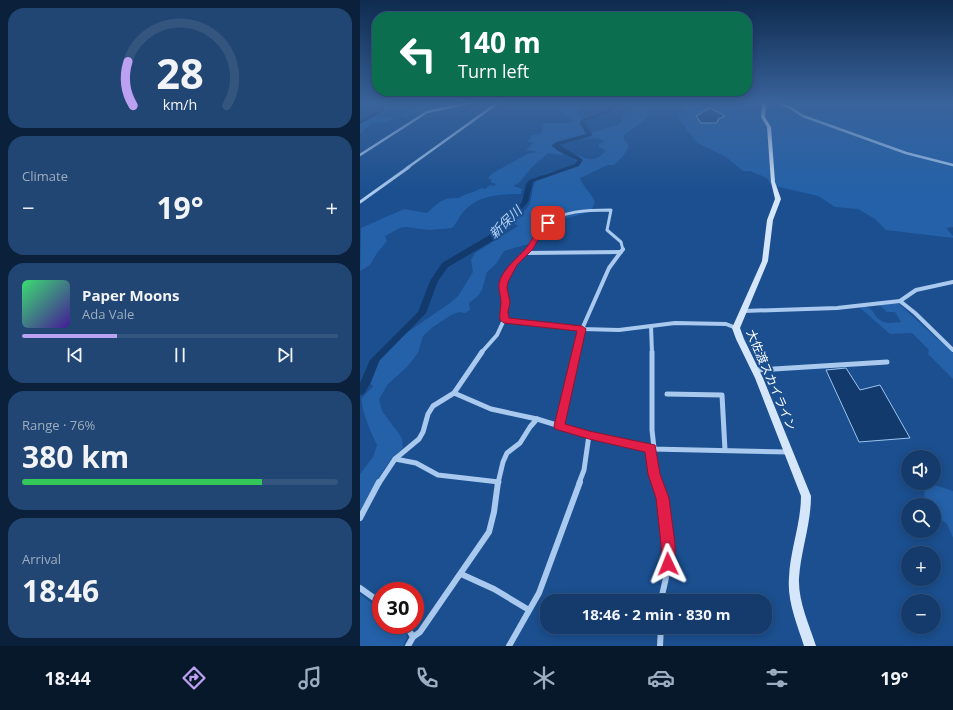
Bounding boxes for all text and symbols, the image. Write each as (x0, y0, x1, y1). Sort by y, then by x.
text: 140 m (458, 23, 541, 61)
icon: left (392, 28, 444, 80)
text: 28 (156, 45, 204, 101)
text: Turn left (458, 59, 529, 83)
text: km/h (163, 94, 197, 113)
text: Climate (22, 167, 68, 185)
text: 19° (156, 187, 204, 228)
text: − (22, 192, 35, 222)
text: + (325, 192, 338, 222)
water label: 新保川 (485, 201, 527, 242)
pin (531, 206, 565, 240)
icon: arrive (537, 212, 559, 234)
text: Paper Moons (82, 285, 180, 305)
text: Ada Vale (82, 305, 134, 323)
street label: 大佐渡スカイライン (743, 327, 800, 433)
icon: previous (64, 344, 86, 366)
icon: pause (169, 344, 191, 366)
icon: next (274, 344, 296, 366)
text: Range · 76% (22, 416, 95, 434)
text: 380 km (22, 436, 129, 477)
map controls (901, 450, 941, 634)
button: sound (901, 450, 941, 490)
button: search (901, 498, 941, 538)
position arrow (647, 543, 689, 585)
button: + (901, 546, 941, 586)
text: Arrival (22, 550, 61, 568)
text: 18:46 (22, 570, 99, 611)
speed limit sign: 30 (372, 582, 424, 634)
button: − (901, 594, 941, 634)
text: 18:46 · 2 min · 830 m (582, 604, 730, 624)
icon: directions (180, 664, 208, 692)
icon: music (296, 664, 324, 692)
icon: phone (413, 664, 441, 692)
icon: climate (530, 664, 558, 692)
icon: car (647, 664, 675, 692)
icon: filters (763, 664, 791, 692)
text: 18:44 (44, 666, 91, 690)
text: 19° (880, 666, 909, 690)

